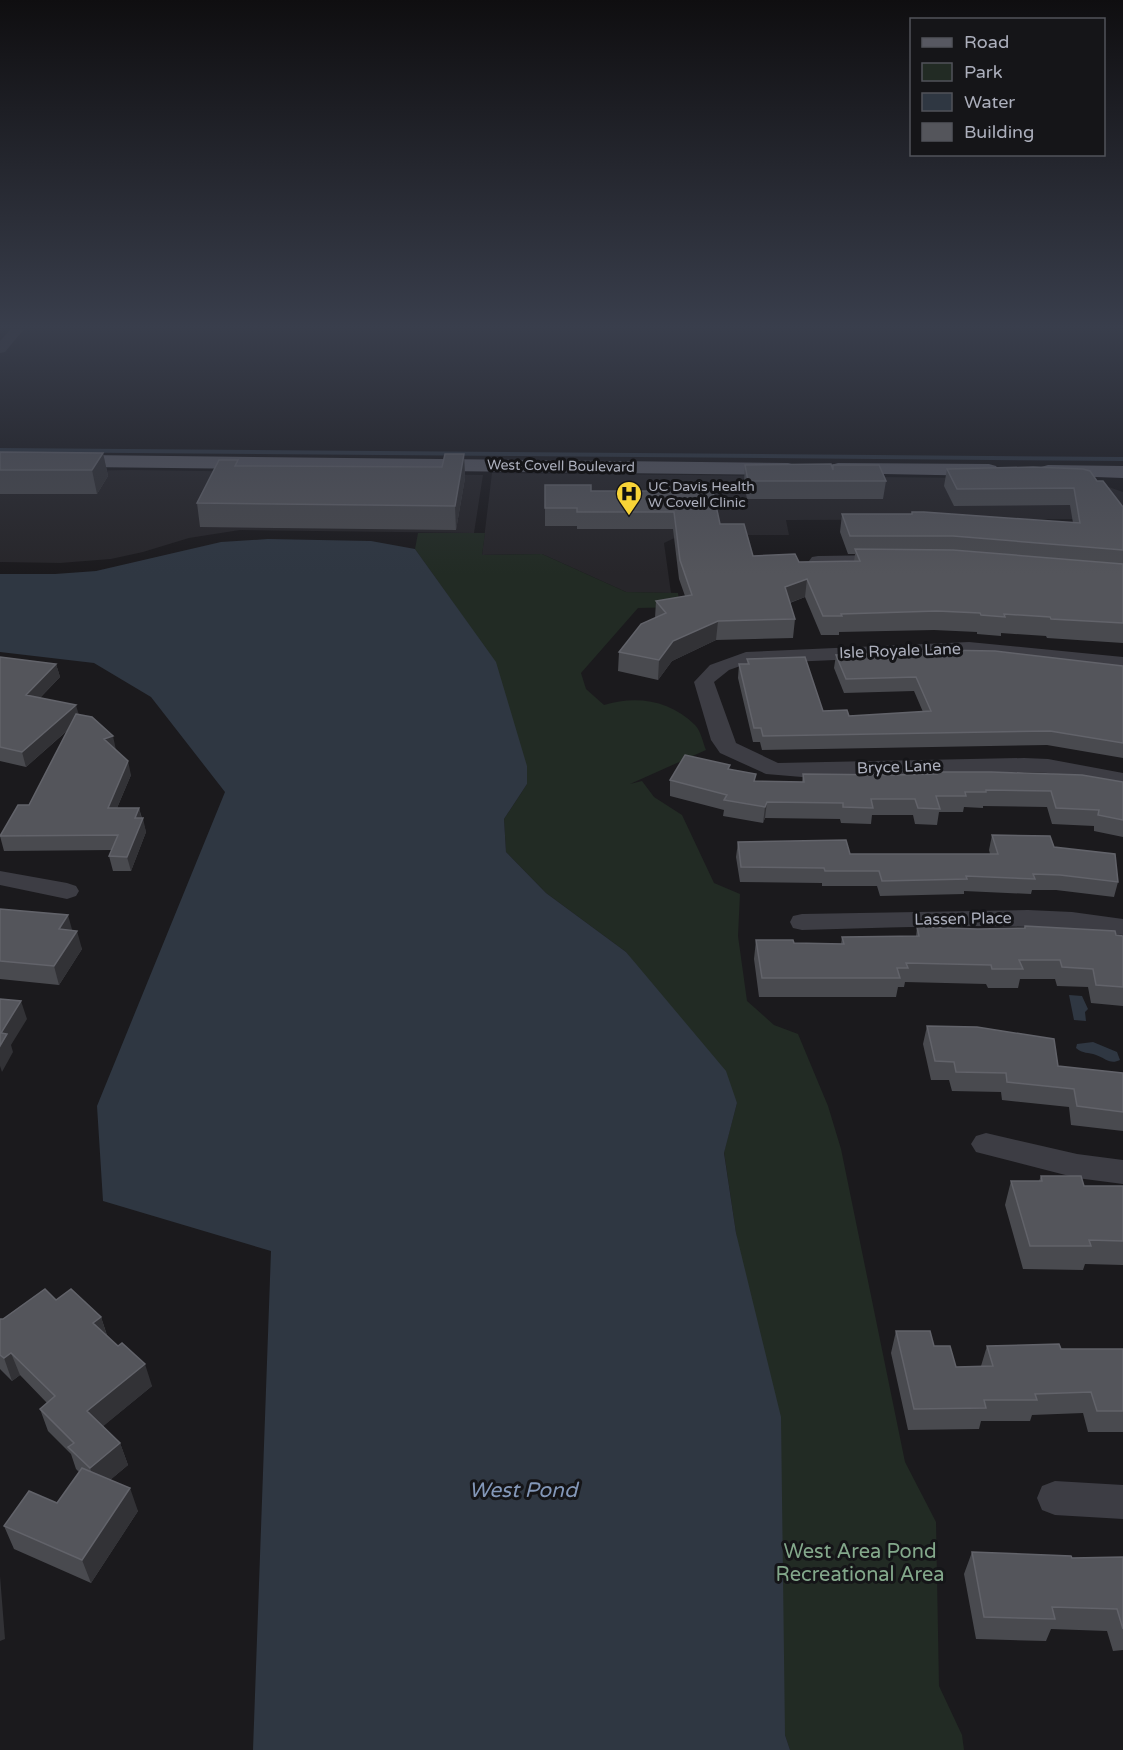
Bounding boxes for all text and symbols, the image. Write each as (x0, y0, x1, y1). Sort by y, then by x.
legend (910, 18, 1105, 156)
text: Road (964, 31, 1009, 53)
text: Park (964, 61, 1003, 83)
text: Water (964, 91, 1015, 113)
text: Building (964, 121, 1034, 143)
street label: West Covell Boulevard (487, 456, 635, 476)
place label: UC Davis Health W Covell Clinic (648, 478, 755, 511)
hospital icon: UC Davis Health W Covell Clinic (614, 479, 644, 517)
street label: Isle Royale Lane (839, 639, 961, 663)
street label: Bryce Lane (857, 756, 941, 778)
street label: Lassen Place (914, 908, 1012, 930)
water label: West Pond (469, 1478, 580, 1503)
park label: West Area Pond Recreational Area (776, 1540, 945, 1587)

